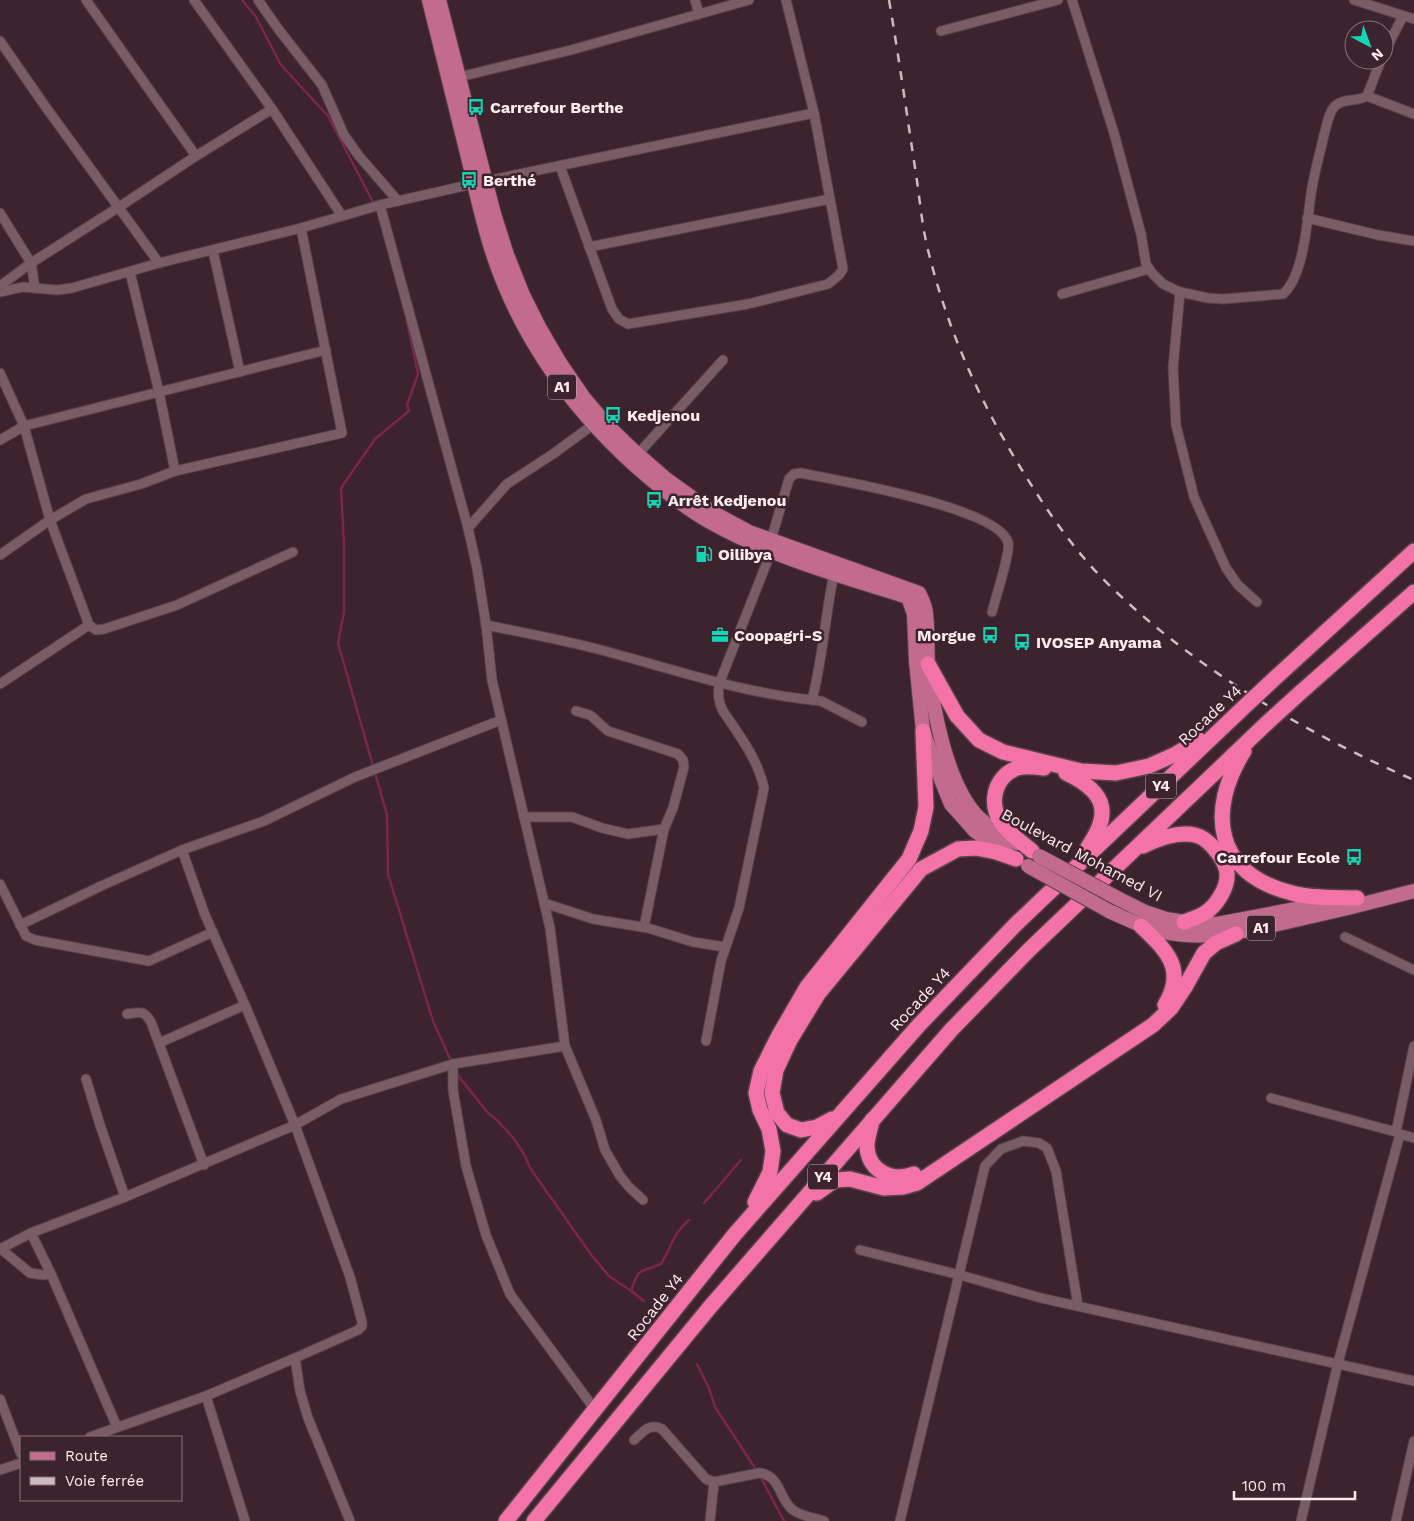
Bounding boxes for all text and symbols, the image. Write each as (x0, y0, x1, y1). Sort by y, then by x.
north arrow (1344, 20, 1394, 70)
text: N (1368, 45, 1387, 64)
bus stop icon: Carrefour Berthe (466, 97, 486, 117)
place label: Carrefour Berthe (490, 98, 624, 117)
bus stop icon: Berthé (459, 170, 479, 190)
place label: Berthé (483, 171, 536, 190)
road number: A1 (548, 374, 576, 400)
bus stop icon: Kedjenou (603, 405, 623, 425)
place label: Kedjenou (627, 406, 700, 425)
bus stop icon: Arrêt Kedjenou (644, 490, 664, 510)
place label: Arrêt Kedjenou (668, 491, 786, 510)
fuel station icon: Oilibya (694, 544, 714, 564)
place label: Oilibya (718, 545, 773, 564)
office icon: Coopagri-S (710, 625, 730, 645)
bus stop icon: Morgue (980, 625, 1000, 645)
place label: Coopagri-S (734, 626, 822, 645)
place label: Morgue (917, 626, 976, 645)
bus stop icon: IVOSEP Anyama (1012, 632, 1032, 652)
place label: IVOSEP Anyama (1036, 633, 1162, 652)
street label: Rocade Y4 (1174, 681, 1246, 749)
road number: Y4 (1146, 774, 1176, 798)
street label: Boulevard Mohamed VI (998, 805, 1166, 905)
bus stop icon: Carrefour Ecole (1344, 847, 1364, 867)
place label: Carrefour Ecole (1217, 848, 1340, 867)
road number: A1 (1247, 916, 1275, 940)
street label: Rocade Y4 (886, 963, 954, 1035)
road number: Y4 (808, 1164, 838, 1190)
street label: Rocade Y4 (623, 1269, 687, 1344)
legend (20, 1436, 182, 1501)
text: Route (65, 1447, 108, 1465)
scale bar (1234, 1468, 1355, 1500)
text: Voie ferrée (65, 1472, 144, 1490)
text: 100 m (1242, 1477, 1286, 1495)

